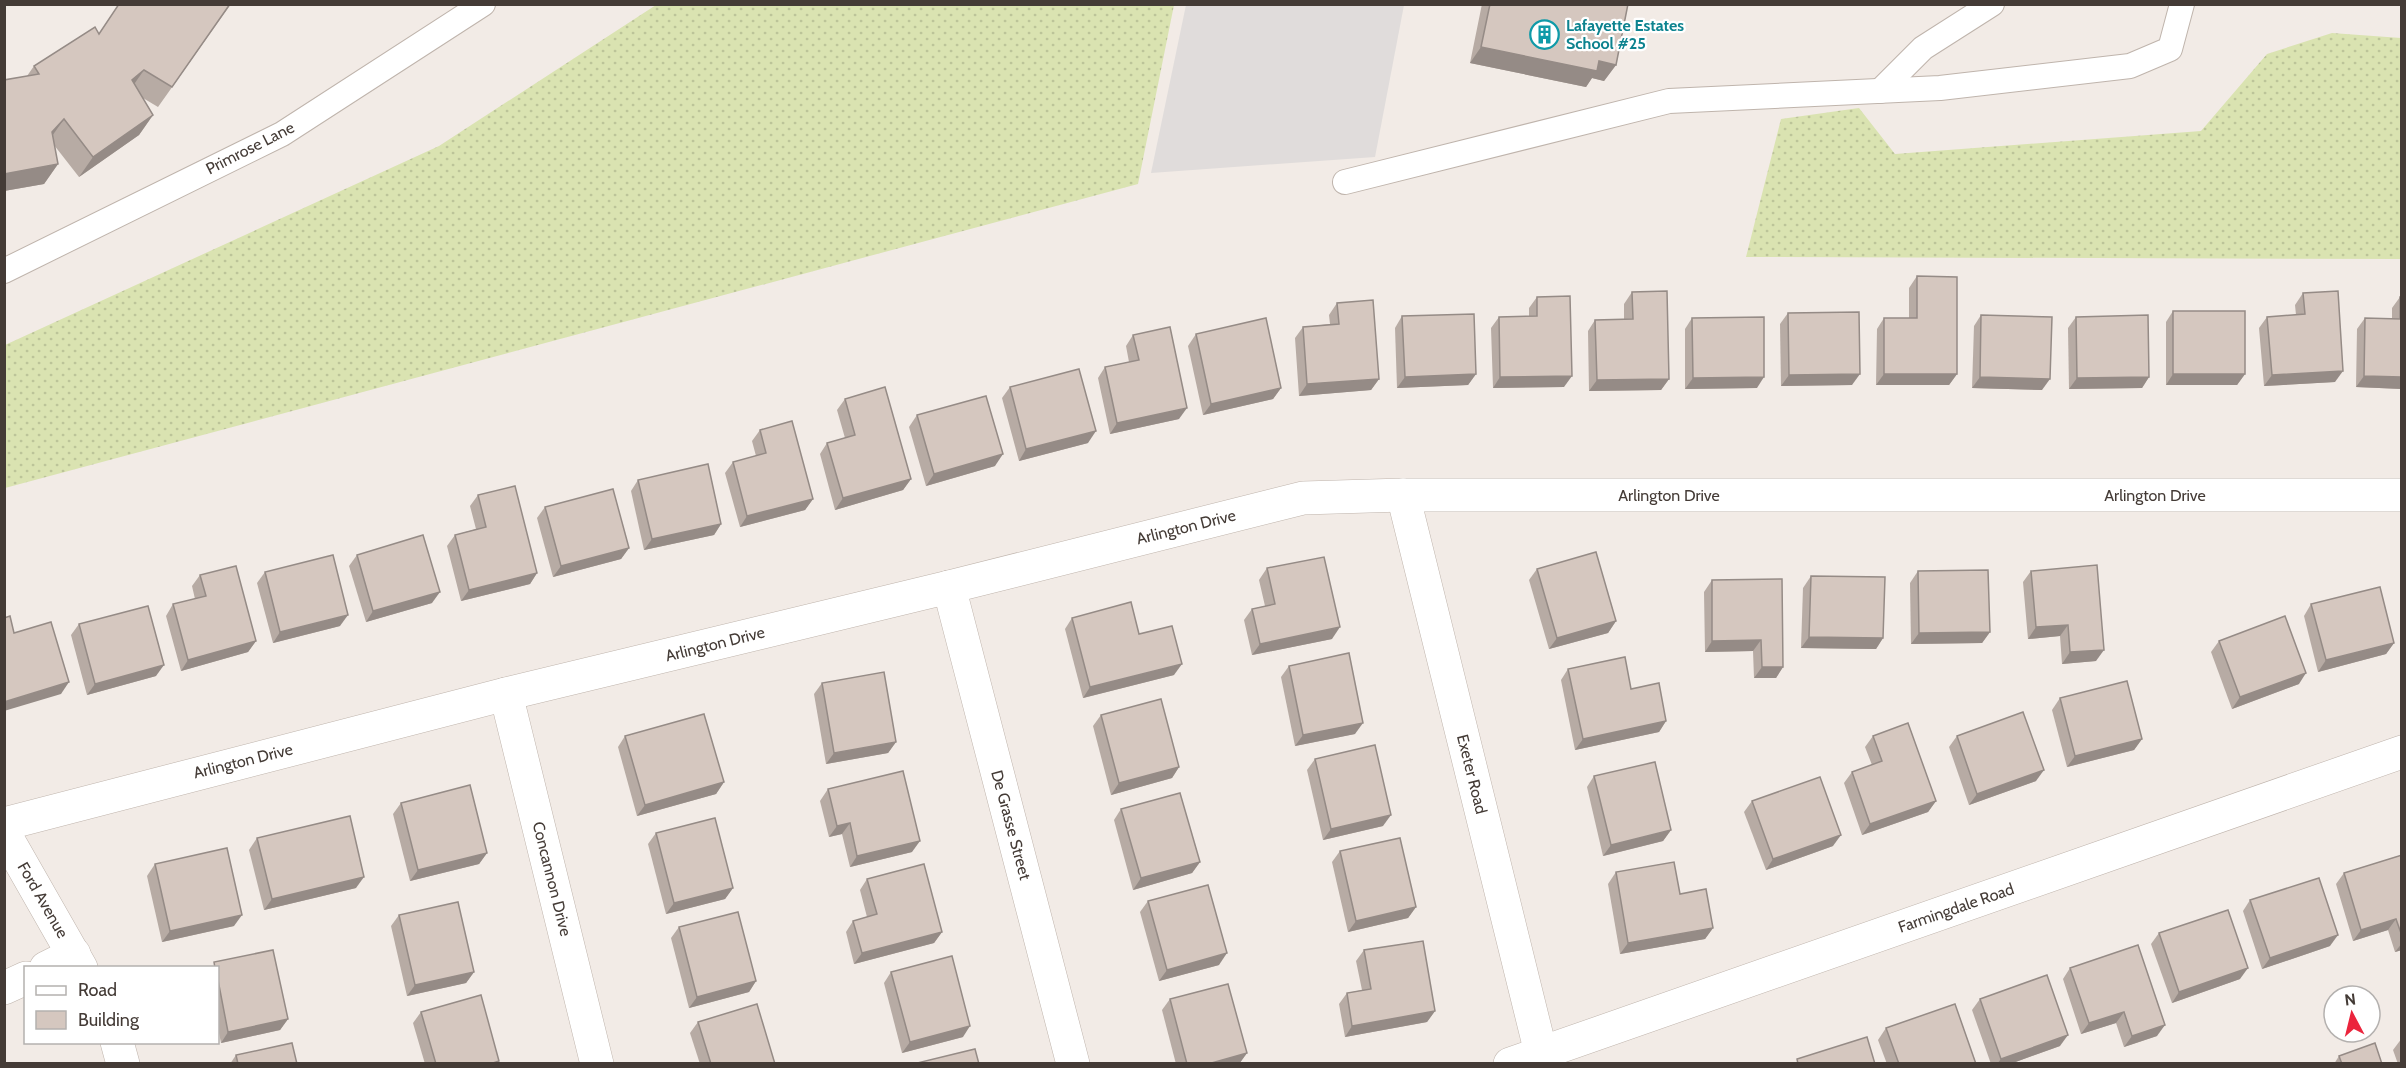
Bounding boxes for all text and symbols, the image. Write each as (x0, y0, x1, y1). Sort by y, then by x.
place label: Lafayette Estates School #25 (1566, 16, 1684, 53)
building icon: Lafayette Estates School #25 (1529, 18, 1561, 50)
street label: Primrose Lane (203, 118, 297, 178)
street label: Arlington Drive (1618, 486, 1720, 505)
street label: Arlington Drive (2104, 486, 2206, 505)
street label: Arlington Drive (1134, 505, 1238, 549)
street label: Arlington Drive (663, 622, 767, 666)
street label: Exeter Road (1453, 732, 1491, 816)
street label: Arlington Drive (191, 739, 295, 783)
street label: De Grasse Street (987, 768, 1035, 883)
street label: Concannon Drive (529, 820, 575, 938)
street label: Ford Avenue (14, 859, 72, 941)
street label: Farmingdale Road (1896, 879, 2016, 937)
legend (24, 966, 219, 1044)
text: Road (78, 979, 117, 1001)
north arrow (2322, 984, 2382, 1044)
text: N (2343, 989, 2357, 1010)
text: Building (78, 1009, 140, 1031)

